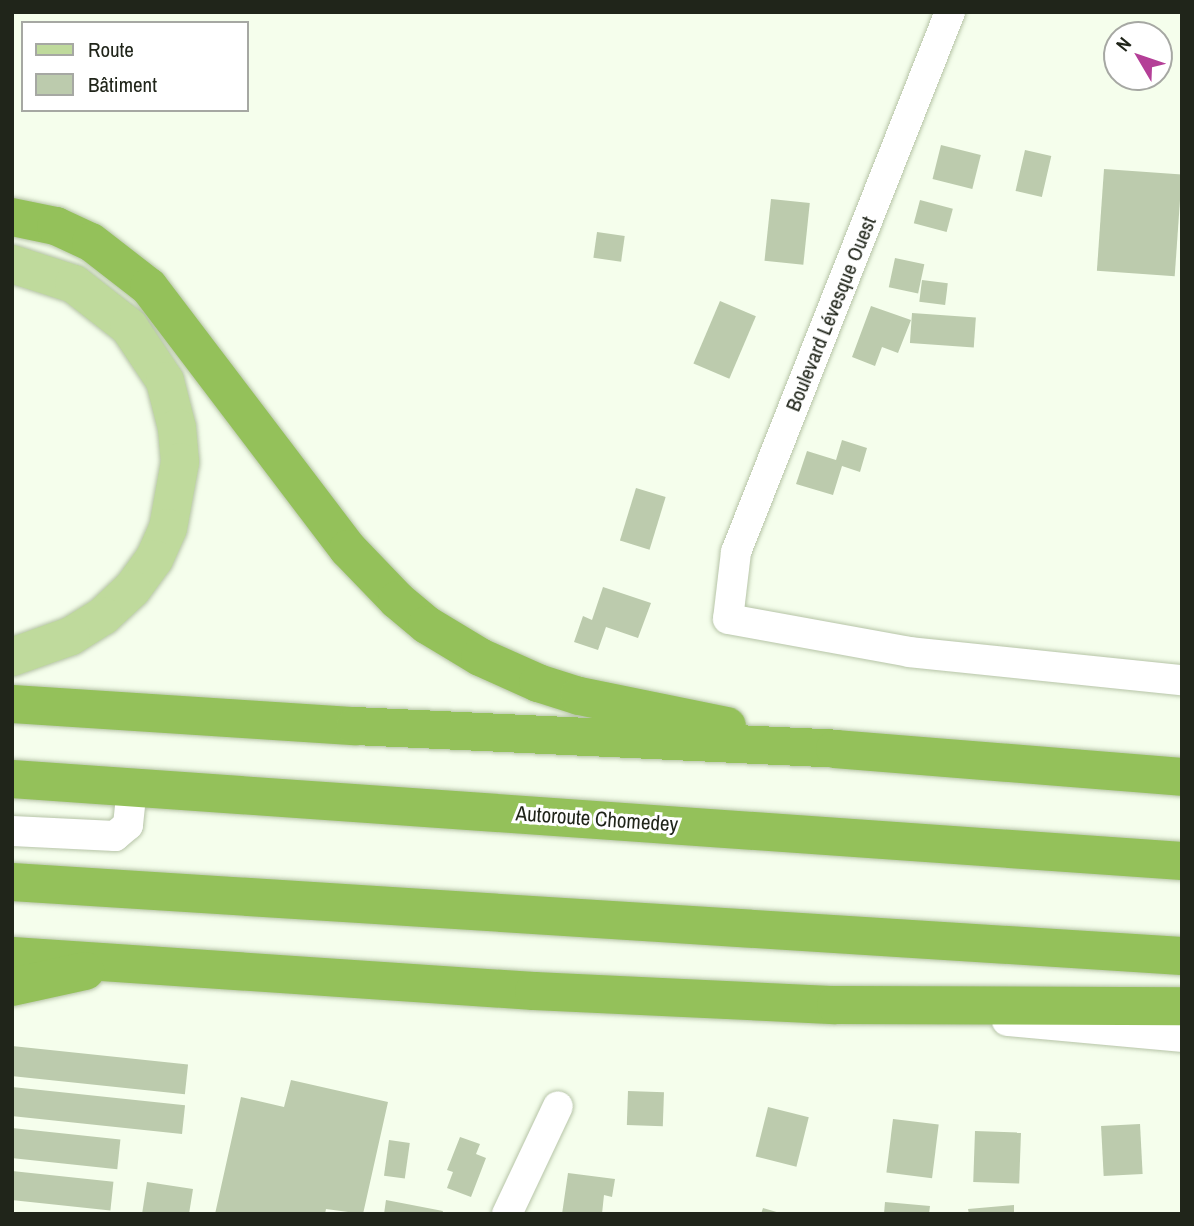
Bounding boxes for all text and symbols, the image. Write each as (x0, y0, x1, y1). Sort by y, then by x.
legend (21, 21, 248, 112)
north arrow (1103, 21, 1173, 91)
text: N (1110, 31, 1137, 57)
text: Route (88, 35, 134, 64)
text: Bâtiment (88, 70, 157, 99)
street label: Boulevard Lévesque Ouest (780, 213, 882, 415)
street label: Autoroute Chomedey (515, 801, 679, 837)

